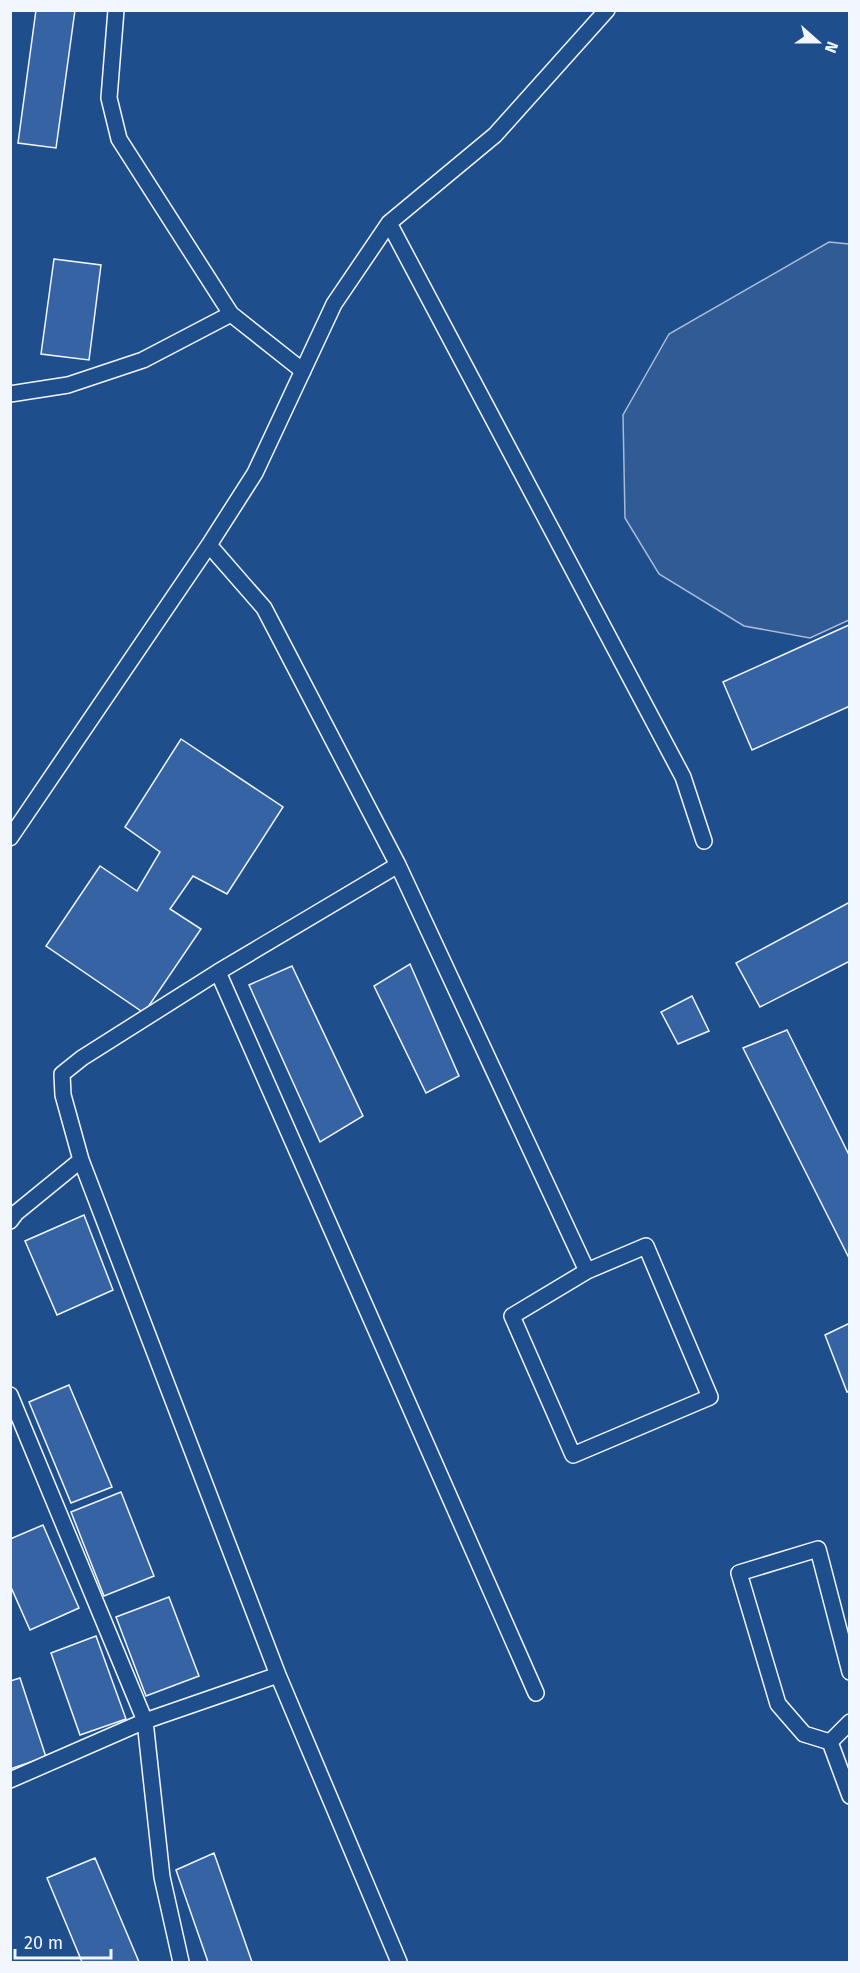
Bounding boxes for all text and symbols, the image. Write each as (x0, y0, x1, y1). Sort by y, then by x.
north arrow (788, 12, 848, 72)
text: N (821, 39, 842, 56)
scale bar (15, 1922, 111, 1960)
text: 20 m (24, 1932, 63, 1954)

